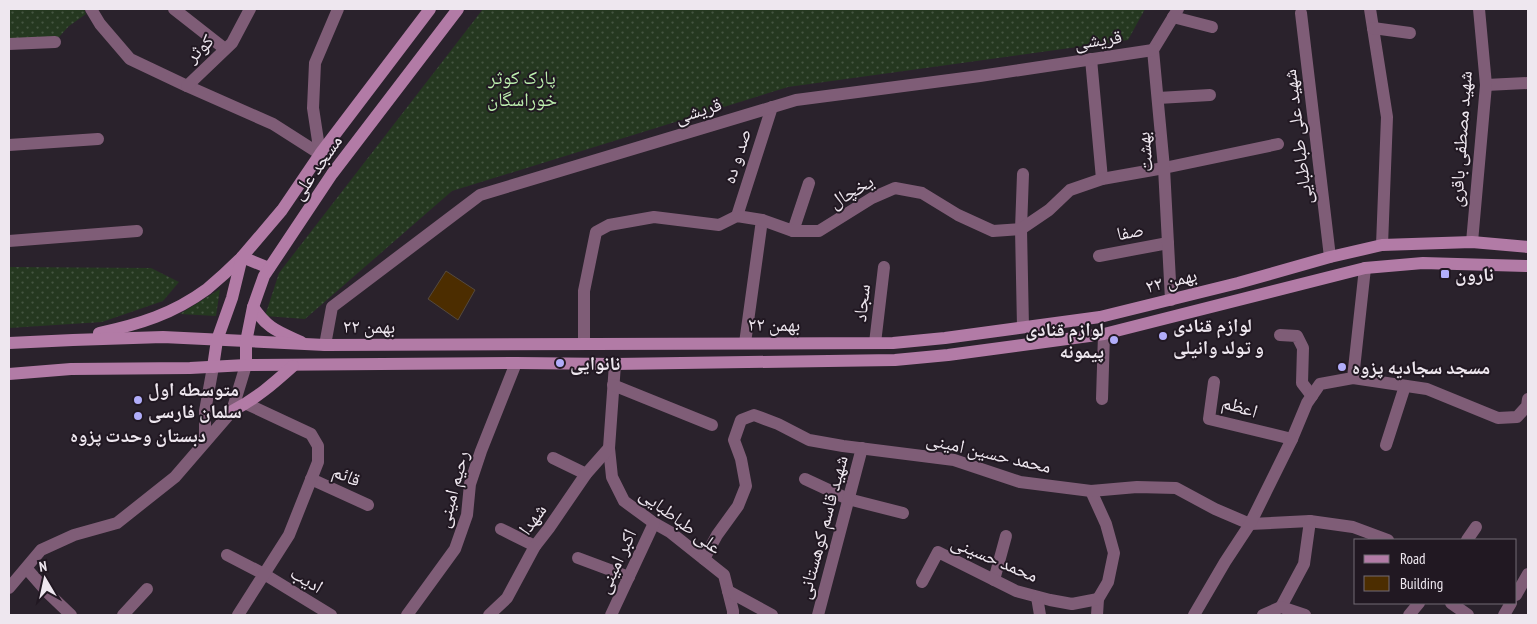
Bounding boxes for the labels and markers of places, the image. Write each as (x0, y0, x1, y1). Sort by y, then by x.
place label: نارون (1455, 262, 1494, 286)
marker: نارون (1439, 268, 1451, 280)
place label: لوازم قنادی و تولد وانیلی (1173, 313, 1264, 359)
place label: لوازم قنادی پیمونه (1025, 317, 1104, 363)
marker: لوازم قنادی و تولد وانیلی (1157, 330, 1169, 342)
marker: لوازم قنادی پیمونه (1108, 334, 1120, 346)
place label: نانوایی (570, 351, 620, 375)
place label: مسجد سجادیه پزوه (1352, 355, 1490, 379)
marker: نانوایی (554, 357, 566, 369)
marker: مسجد سجادیه پزوه (1336, 361, 1348, 373)
place label: متوسطه اول سلمان فارسی (148, 377, 242, 423)
marker: متوسطه اول سلمان فارسی (132, 394, 144, 406)
marker: دبستان وحدت پزوه (132, 410, 144, 422)
place label: دبستان وحدت پزوه (70, 423, 206, 447)

